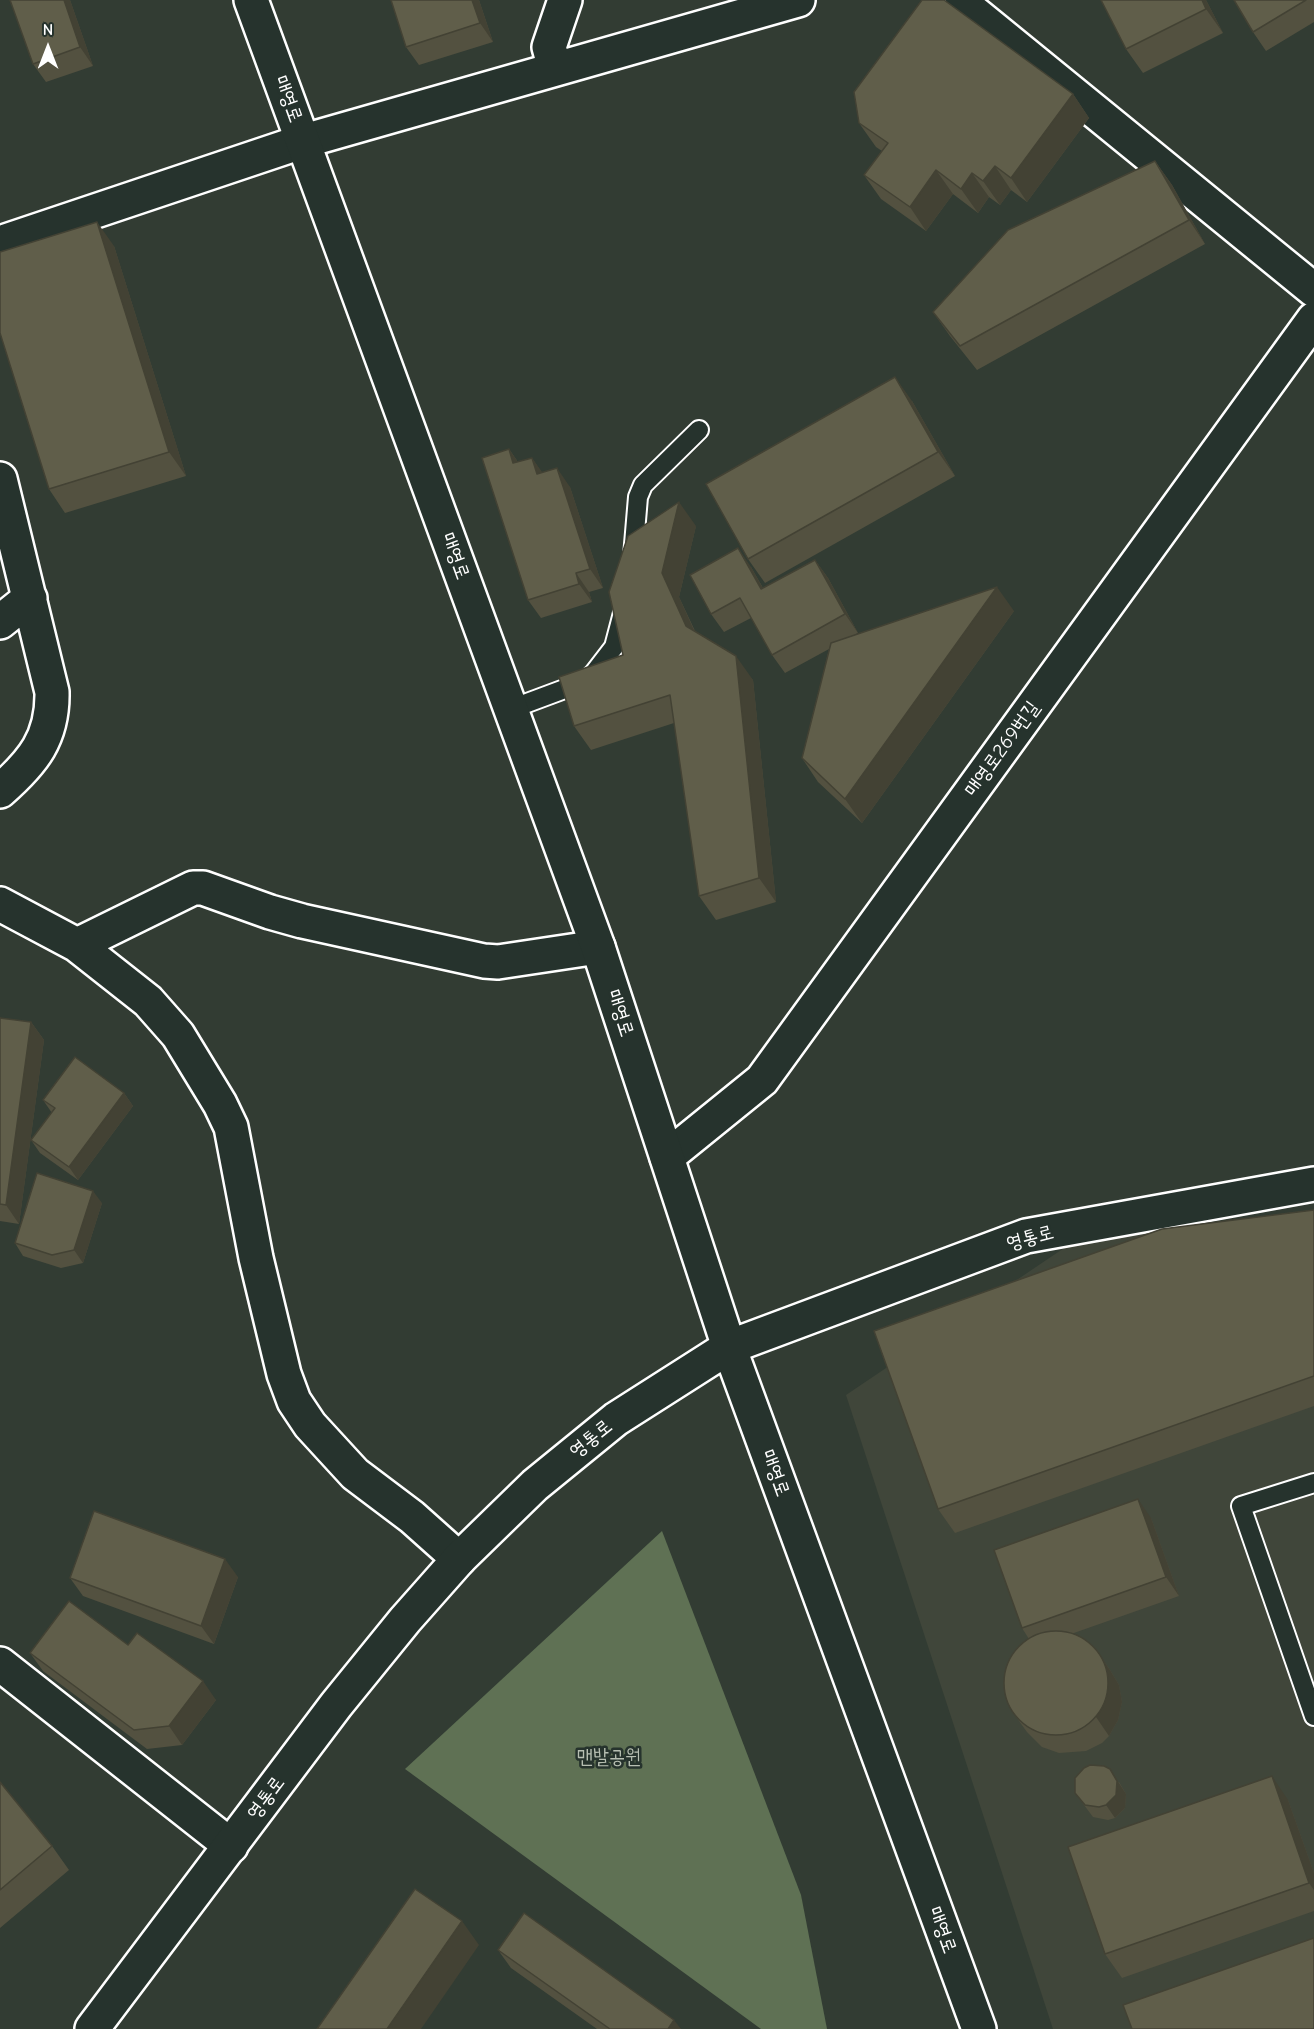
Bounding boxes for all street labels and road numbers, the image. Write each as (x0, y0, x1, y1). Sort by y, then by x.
street label: 매영로 (268, 72, 308, 126)
street label: 매영로 (435, 529, 475, 583)
street label: 매영로269번길 (959, 696, 1045, 802)
street label: 매영로 (601, 986, 639, 1040)
street label: 영통로 (1004, 1220, 1056, 1256)
street label: 영통로 (565, 1414, 617, 1464)
street label: 매영로 (755, 1446, 795, 1500)
street label: 영통로 (242, 1771, 290, 1825)
street label: 매영로 (922, 1903, 962, 1957)

